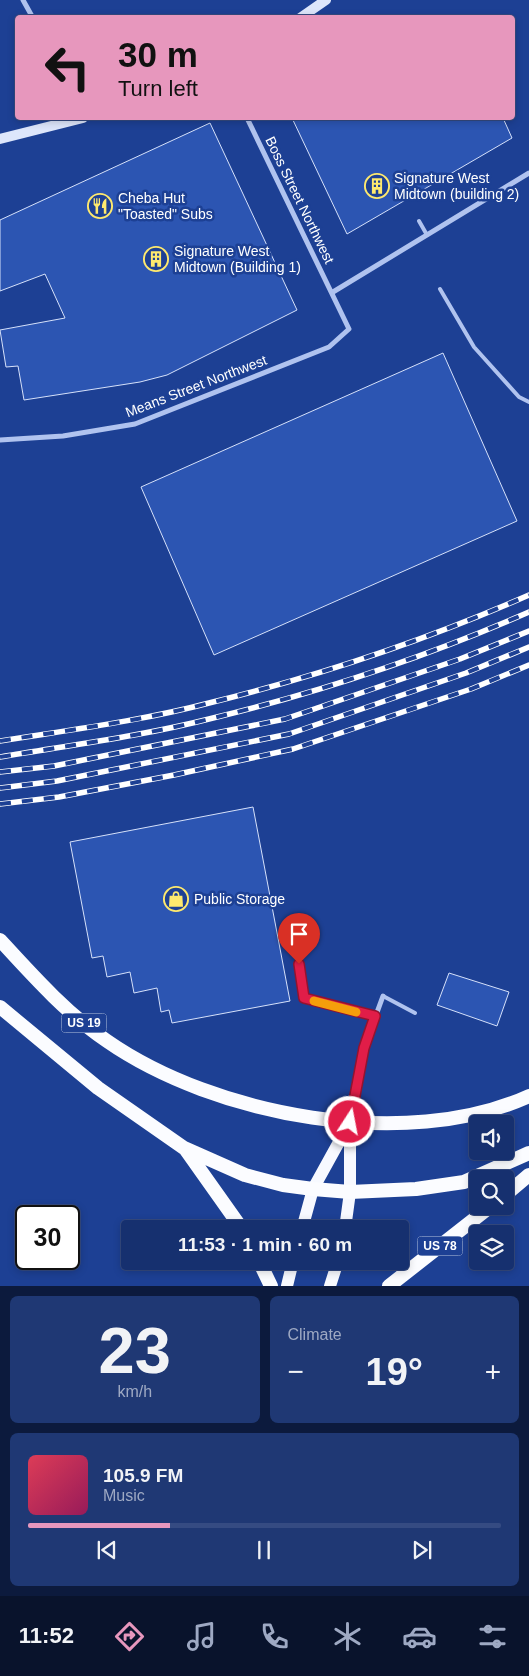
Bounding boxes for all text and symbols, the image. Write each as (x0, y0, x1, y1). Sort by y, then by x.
icon: left (35, 35, 100, 100)
text: 30 m (118, 35, 198, 74)
text: Turn left (118, 76, 198, 101)
street label: Boss Street Northwest (262, 134, 338, 266)
place label: Signature West Midtown (building 2) (394, 170, 519, 202)
building icon: Signature West Midtown (building 2) (364, 173, 390, 199)
place label: Cheba Hut "Toasted" Subs (118, 190, 213, 222)
restaurant icon: Cheba Hut "Toasted" Subs (87, 193, 113, 219)
place label: Signature West Midtown (Building 1) (174, 243, 301, 275)
building icon: Signature West Midtown (Building 1) (143, 246, 169, 272)
street label: Means Street Northwest (123, 352, 269, 420)
shop icon: Public Storage (163, 886, 189, 912)
place label: Public Storage (194, 891, 285, 907)
pin (278, 913, 320, 964)
icon: arrive (285, 920, 313, 948)
road number: US 19 (62, 1014, 106, 1032)
position arrow (323, 1095, 375, 1147)
map controls (469, 1115, 514, 1270)
button: sound (469, 1115, 514, 1160)
button: search (469, 1170, 514, 1215)
speed limit sign: 30 (15, 1205, 80, 1270)
button: layers (469, 1225, 514, 1270)
text: 11:53 · 1 min · 60 m (178, 1234, 352, 1255)
road number: US 78 (418, 1236, 462, 1256)
text: 23 (99, 1314, 171, 1387)
text: Climate (288, 1326, 342, 1343)
text: 19° (366, 1351, 423, 1393)
text: − (288, 1356, 304, 1387)
text: + (485, 1356, 501, 1387)
text: km/h (117, 1383, 152, 1400)
text: 105.9 FM (103, 1465, 183, 1486)
text: Music (103, 1487, 145, 1504)
icon: previous (93, 1536, 121, 1564)
icon: pause (250, 1536, 278, 1564)
icon: next (408, 1536, 436, 1564)
icon: directions (112, 1619, 147, 1654)
icon: music (184, 1619, 219, 1654)
icon: phone (257, 1619, 292, 1654)
icon: climate (330, 1619, 365, 1654)
icon: car (402, 1619, 437, 1654)
icon: filters (475, 1619, 510, 1654)
text: 11:52 (19, 1623, 74, 1648)

